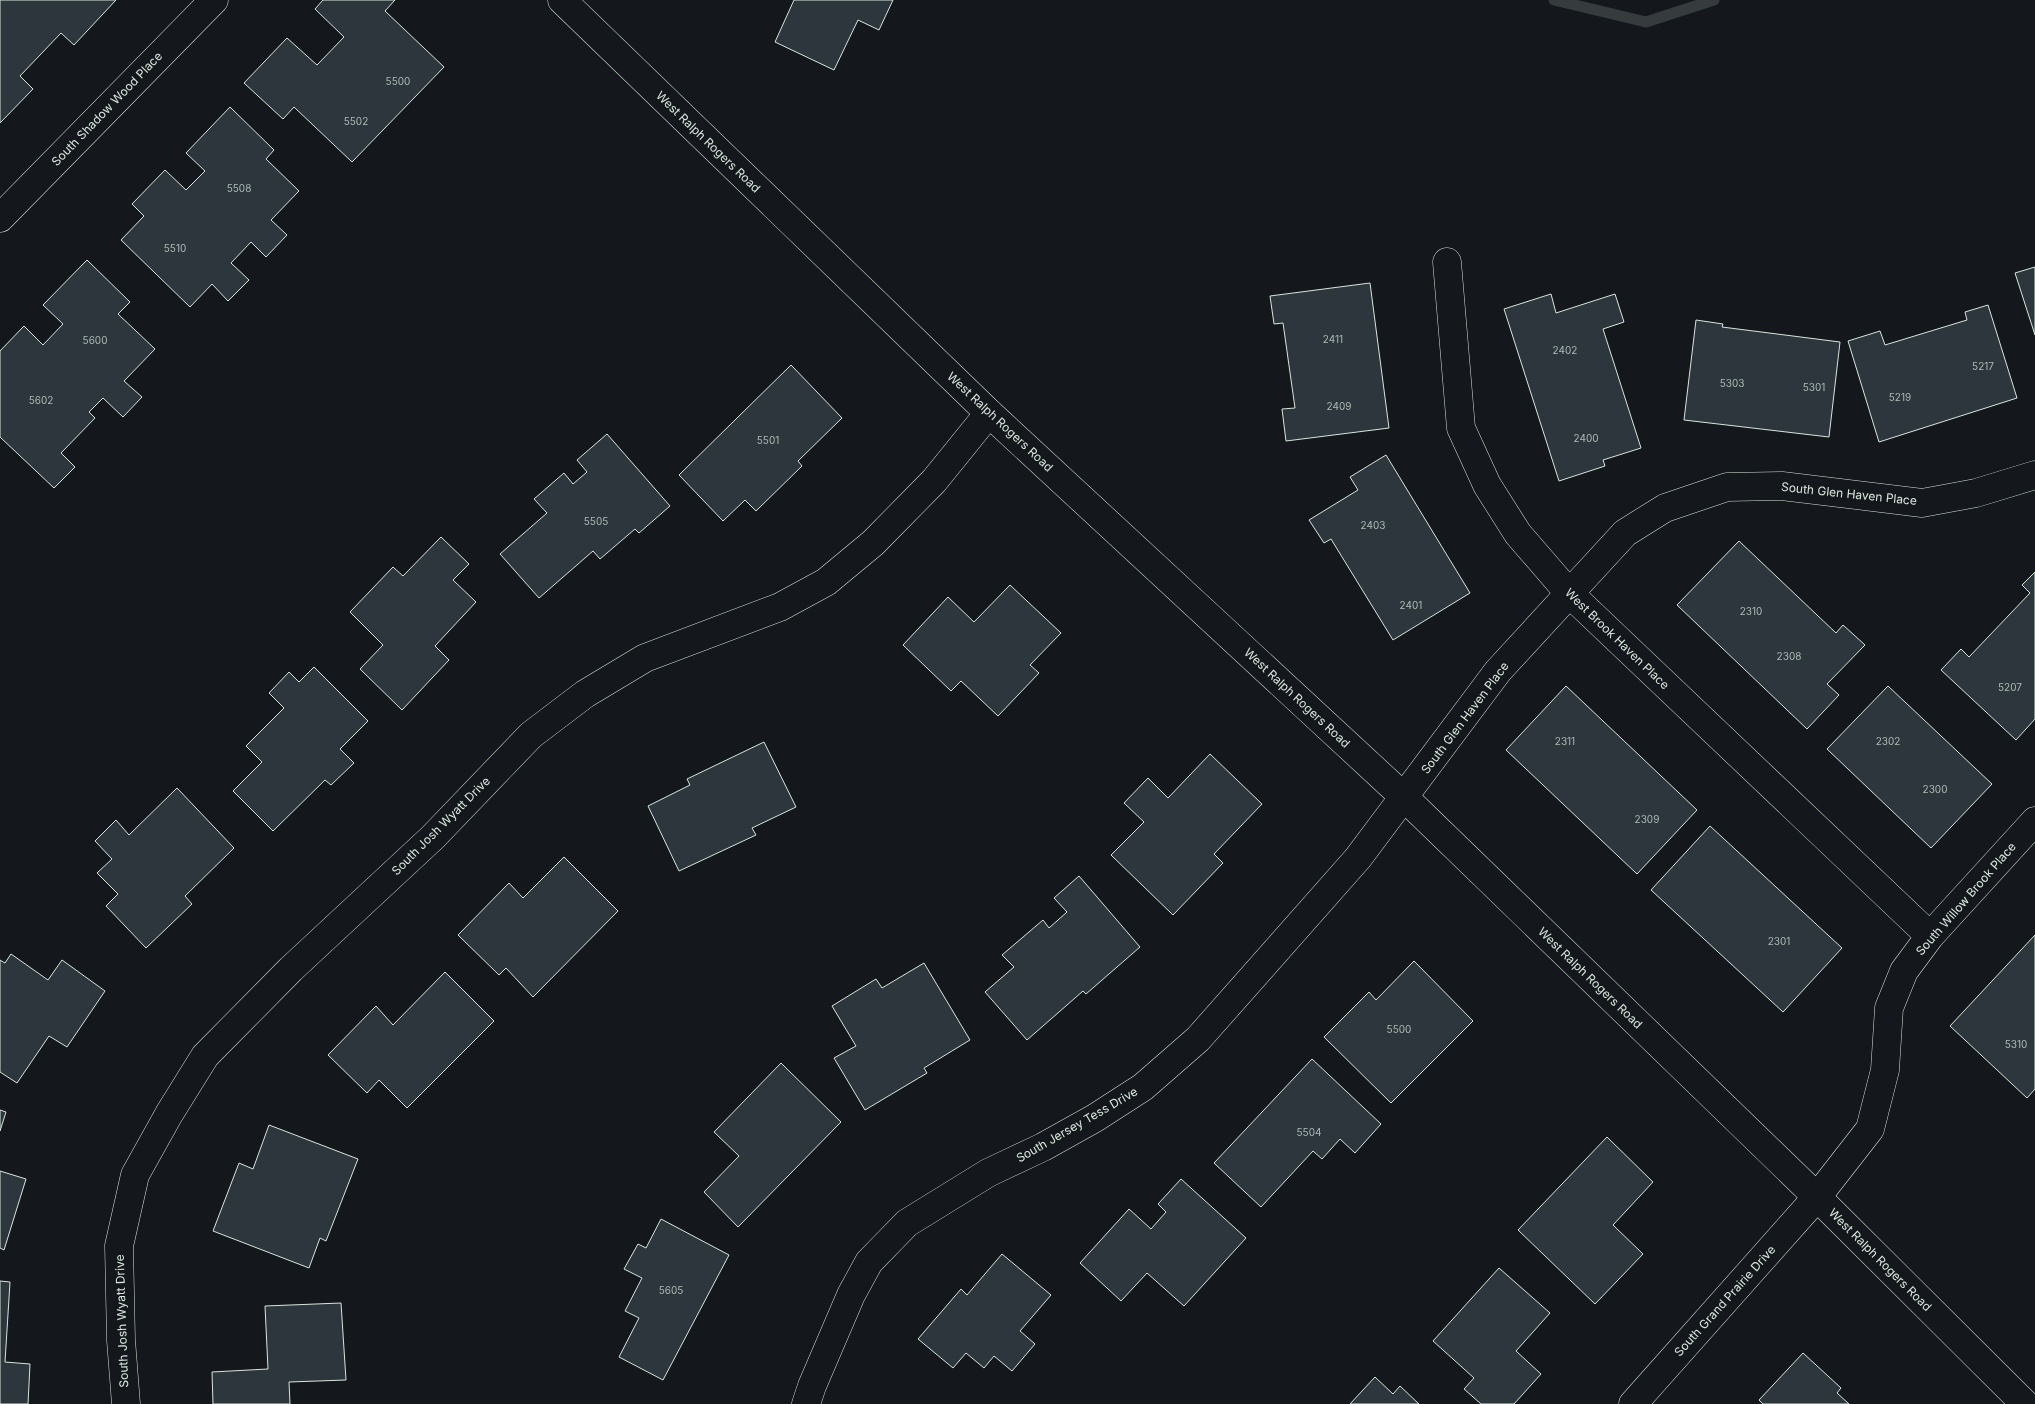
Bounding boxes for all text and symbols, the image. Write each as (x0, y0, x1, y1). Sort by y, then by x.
street label: South Shadow Wood Place (48, 48, 165, 169)
house number: 5500 (386, 75, 410, 87)
street label: West Ralph Rogers Road (653, 88, 764, 195)
house number: 5502 (344, 115, 368, 127)
house number: 5508 (227, 182, 251, 194)
house number: 5510 (164, 242, 186, 254)
house number: 2411 (1323, 333, 1343, 345)
house number: 5600 (83, 334, 107, 346)
house number: 2402 (1553, 344, 1577, 356)
house number: 5217 (1972, 360, 1994, 372)
street label: West Ralph Rogers Road (944, 369, 1056, 475)
house number: 5303 (1720, 377, 1744, 389)
house number: 5301 (1803, 381, 1825, 393)
house number: 5219 (1889, 391, 1911, 403)
house number: 5602 (29, 394, 53, 406)
house number: 2409 (1327, 400, 1351, 412)
house number: 2400 (1573, 432, 1599, 444)
house number: 5501 (757, 434, 779, 446)
street label: South Glen Haven Place (1780, 479, 1918, 508)
house number: 5505 (584, 515, 608, 527)
house number: 2403 (1361, 519, 1385, 531)
street label: West Brook Haven Place (1562, 585, 1673, 692)
house number: 2401 (1400, 599, 1422, 611)
house number: 2310 (1740, 605, 1762, 617)
street label: West Ralph Rogers Road (1241, 645, 1353, 751)
house number: 2308 (1777, 650, 1801, 662)
street label: South Glen Haven Place (1418, 659, 1512, 777)
house number: 5207 (1998, 681, 2022, 693)
house number: 2311 (1555, 735, 1575, 747)
house number: 2302 (1876, 735, 1900, 747)
street label: South Josh Wyatt Drive (388, 773, 493, 878)
house number: 2300 (1923, 783, 1947, 795)
house number: 2309 (1635, 813, 1659, 825)
street label: South Willow Brook Place (1912, 839, 2019, 958)
street label: West Ralph Rogers Road (1535, 924, 1646, 1031)
house number: 2301 (1768, 935, 1790, 947)
house number: 5500 (1387, 1023, 1411, 1035)
house number: 5310 (2005, 1038, 2027, 1050)
street label: South Jersey Tess Drive (1013, 1084, 1140, 1165)
house number: 5504 (1297, 1126, 1321, 1138)
street label: West Ralph Rogers Road (1826, 1205, 1935, 1314)
street label: South Grand Prairie Drive (1671, 1242, 1778, 1359)
street label: South Josh Wyatt Drive (112, 1254, 131, 1388)
house number: 5605 (659, 1284, 683, 1296)

